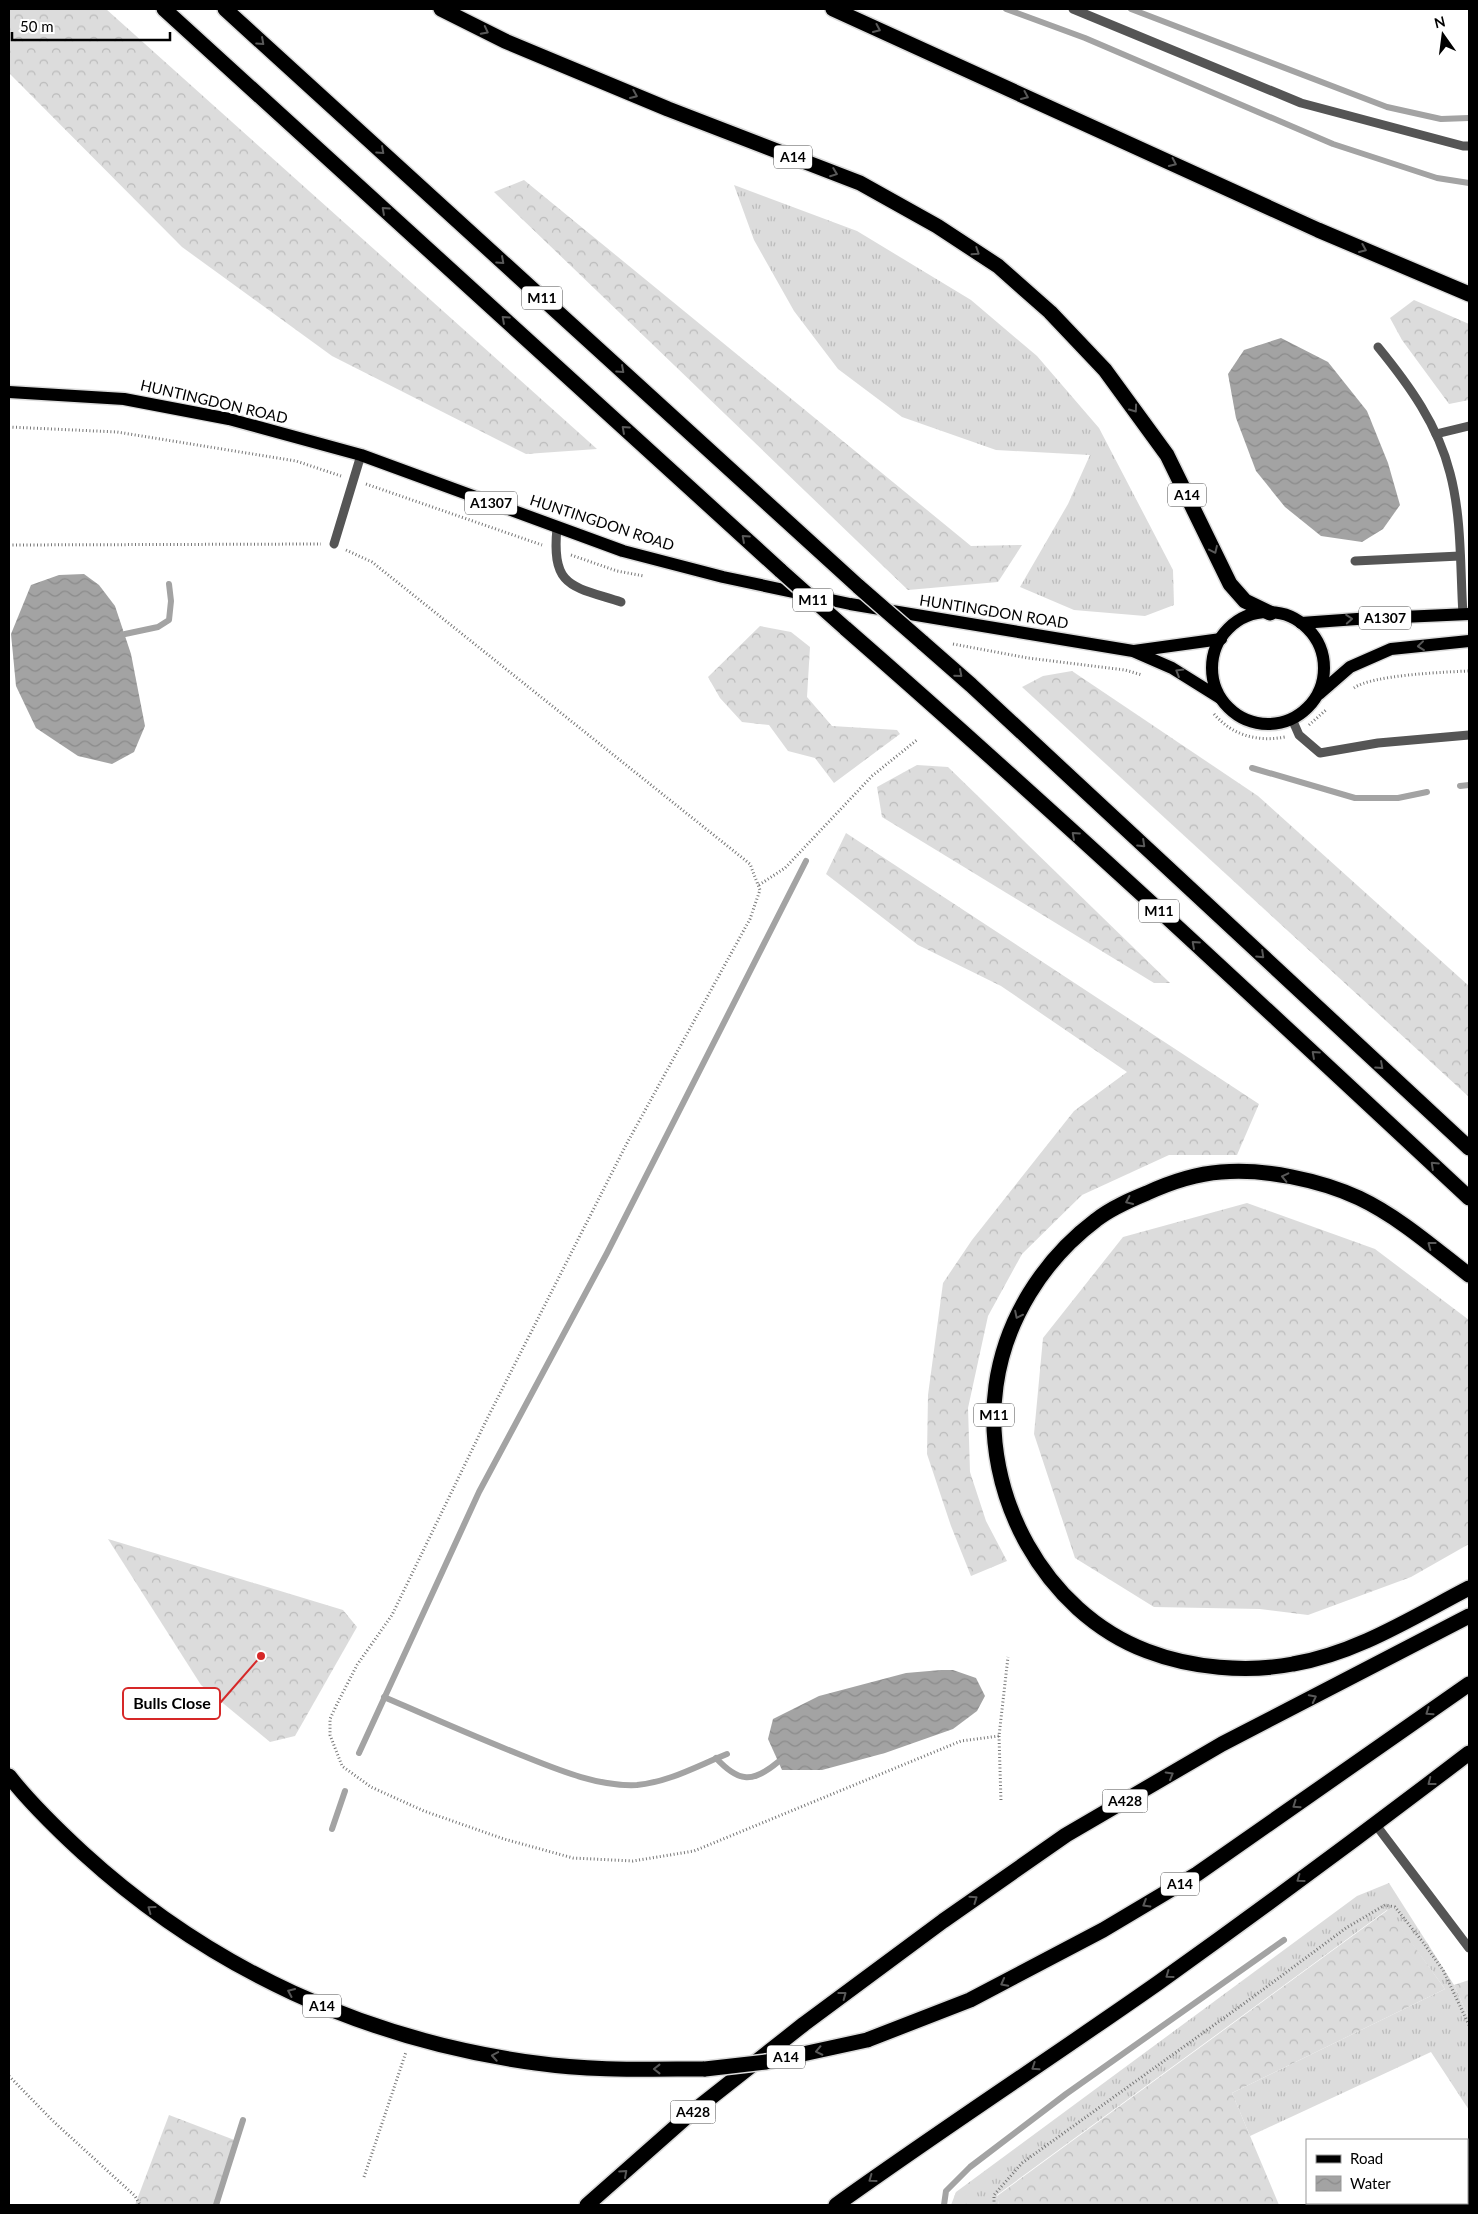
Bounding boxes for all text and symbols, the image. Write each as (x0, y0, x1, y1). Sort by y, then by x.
scale bar (12, 10, 170, 42)
north arrow (1418, 10, 1468, 60)
text: N (1432, 12, 1447, 31)
text: 50 m (20, 17, 54, 35)
one-way arrow (872, 23, 881, 33)
one-way arrow (480, 25, 489, 35)
one-way arrow (255, 36, 264, 45)
one-way arrow (629, 89, 638, 100)
one-way arrow (1020, 90, 1029, 101)
one-way arrow (376, 145, 385, 154)
road number: A14 (774, 146, 812, 168)
one-way arrow (1168, 157, 1177, 168)
one-way arrow (830, 167, 838, 177)
one-way arrow (381, 207, 390, 216)
one-way arrow (1358, 243, 1367, 254)
one-way arrow (970, 246, 980, 255)
one-way arrow (496, 255, 505, 264)
road number: M11 (522, 286, 562, 310)
one-way arrow (501, 316, 510, 325)
one-way arrow (616, 364, 625, 373)
street label: HUNTINGDON ROAD (139, 375, 290, 427)
one-way arrow (1128, 404, 1137, 413)
one-way arrow (621, 426, 630, 435)
road number: A14 (1168, 484, 1206, 506)
street label: HUNTINGDON ROAD (528, 490, 677, 554)
road number: A1307 (465, 492, 517, 514)
one-way arrow (742, 535, 751, 544)
one-way arrow (1207, 545, 1217, 554)
road number: M11 (793, 588, 833, 612)
street label: HUNTINGDON ROAD (918, 590, 1070, 632)
road number: A1307 (1359, 606, 1411, 630)
one-way arrow (1346, 614, 1354, 625)
one-way arrow (1416, 640, 1424, 651)
one-way arrow (953, 668, 962, 677)
one-way arrow (1176, 668, 1185, 678)
one-way arrow (1071, 832, 1080, 841)
one-way arrow (1136, 838, 1145, 847)
road number: M11 (1139, 899, 1179, 922)
one-way arrow (1191, 941, 1200, 950)
one-way arrow (1255, 949, 1264, 958)
one-way arrow (1311, 1051, 1320, 1060)
one-way arrow (1374, 1060, 1383, 1069)
one-way arrow (1430, 1162, 1439, 1171)
one-way arrow (1281, 1172, 1290, 1183)
one-way arrow (1125, 1195, 1134, 1206)
one-way arrow (1427, 1242, 1436, 1251)
one-way arrow (1013, 1310, 1024, 1319)
road number: M11 (974, 1404, 1014, 1426)
callout: Bulls Close (123, 1688, 220, 1719)
text: Bulls Close (133, 1693, 211, 1712)
one-way arrow (1308, 1694, 1317, 1704)
one-way arrow (1425, 1706, 1435, 1715)
one-way arrow (1165, 1771, 1174, 1781)
one-way arrow (1428, 1777, 1437, 1785)
road number: A428 (1102, 1790, 1148, 1812)
one-way arrow (1292, 1799, 1302, 1808)
road number: A14 (1161, 1872, 1199, 1896)
one-way arrow (1296, 1873, 1306, 1882)
one-way arrow (968, 1896, 978, 1905)
one-way arrow (1143, 1898, 1152, 1908)
one-way arrow (147, 1906, 157, 1915)
one-way arrow (1166, 1969, 1175, 1977)
one-way arrow (1000, 1976, 1009, 1986)
one-way arrow (287, 1987, 296, 1998)
one-way arrow (837, 1992, 847, 2001)
road number: A14 (303, 1994, 341, 2018)
road number: A14 (767, 2045, 805, 2068)
one-way arrow (815, 2045, 823, 2055)
one-way arrow (490, 2052, 499, 2062)
one-way arrow (1031, 2061, 1040, 2070)
one-way arrow (652, 2064, 660, 2074)
road number: A428 (670, 2100, 716, 2124)
legend (1306, 2139, 1468, 2204)
text: Road (1350, 2149, 1383, 2167)
one-way arrow (618, 2170, 627, 2179)
one-way arrow (868, 2173, 878, 2182)
text: Water (1350, 2174, 1391, 2192)

